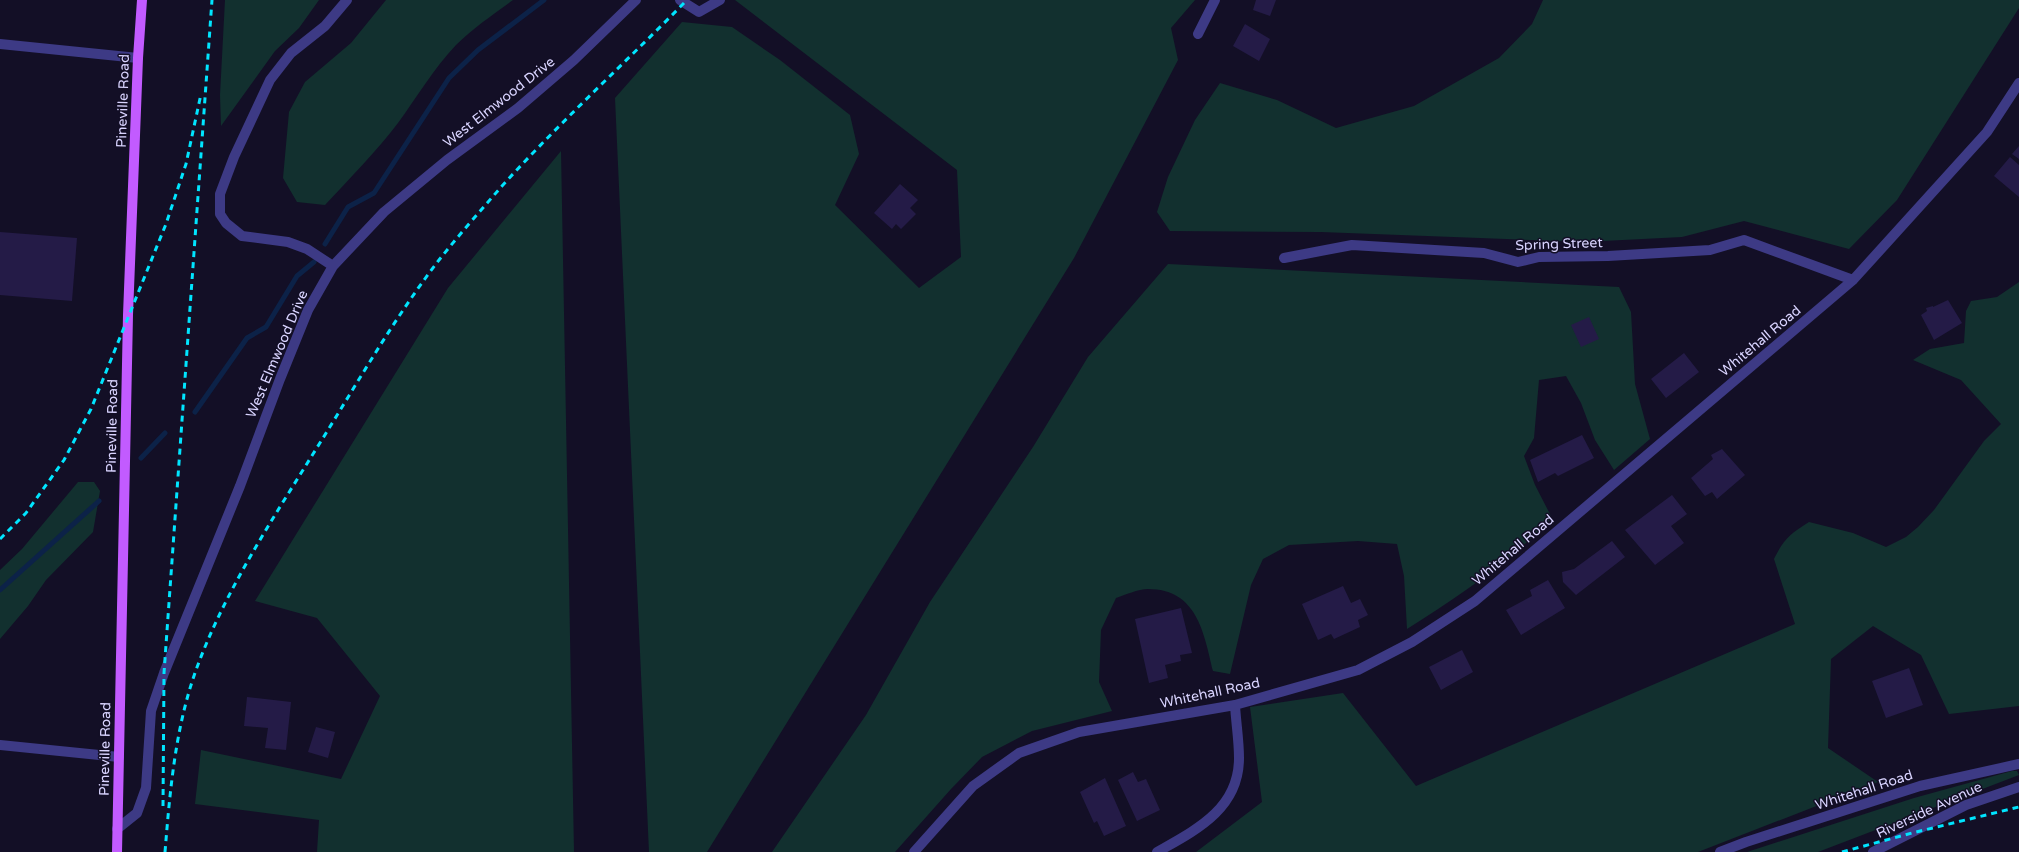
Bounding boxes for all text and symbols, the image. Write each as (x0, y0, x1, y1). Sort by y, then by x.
street label: West Elmwood Drive (440, 53, 558, 151)
street label: Pineville Road (113, 54, 133, 148)
street label: Spring Street (1515, 234, 1604, 254)
street label: West Elmwood Drive (242, 287, 312, 420)
street label: Whitehall Road (1716, 302, 1804, 380)
street label: Pineville Road (103, 379, 121, 473)
street label: Whitehall Road (1469, 511, 1557, 589)
street label: Whitehall Road (1159, 674, 1261, 712)
street label: Pineville Road (96, 702, 114, 796)
street label: Whitehall Road (1813, 766, 1915, 814)
street label: Riverside Avenue (1873, 778, 1985, 842)

